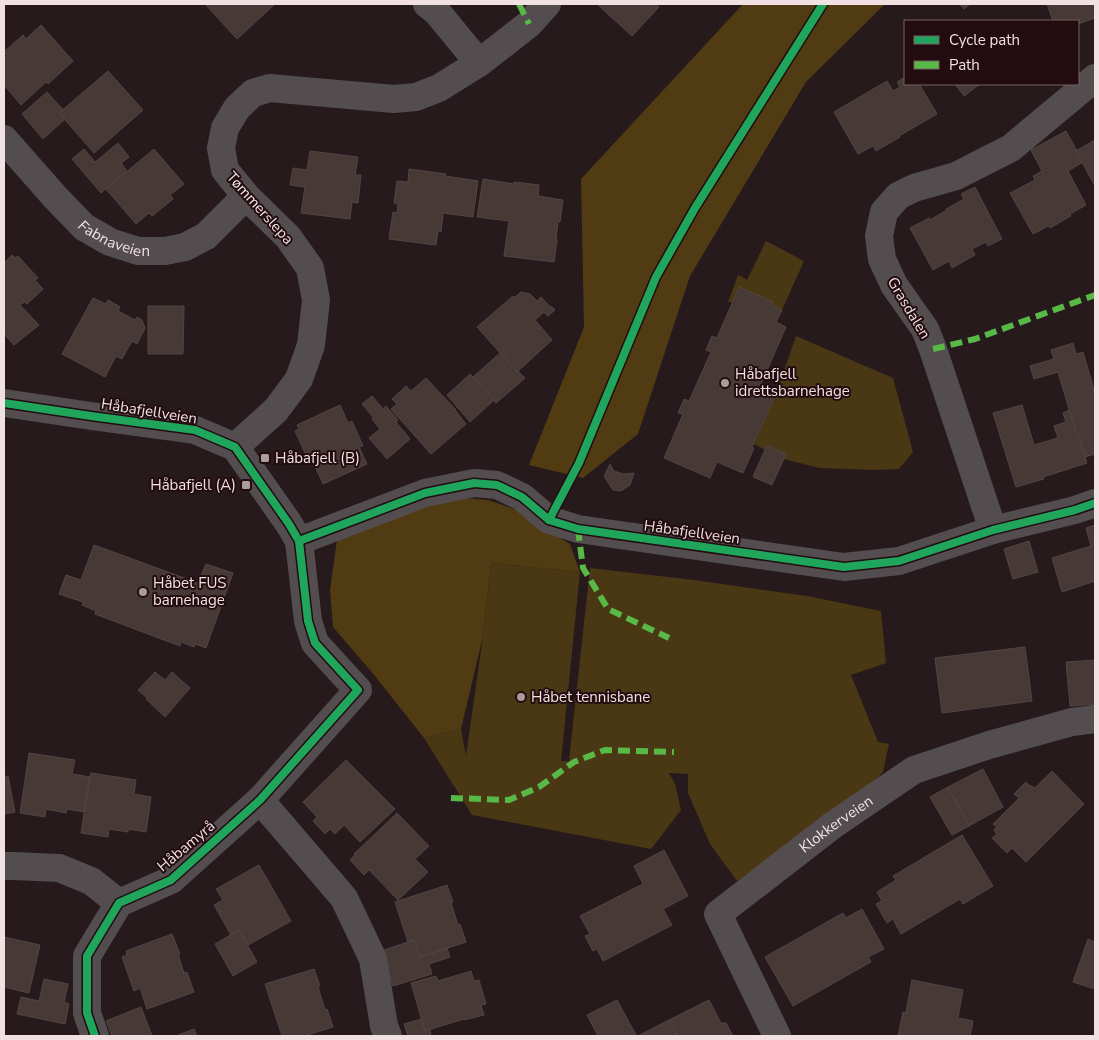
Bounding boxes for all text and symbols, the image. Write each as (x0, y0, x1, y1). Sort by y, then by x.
legend (904, 20, 1079, 85)
text: Cycle path (949, 30, 1020, 50)
text: Path (949, 55, 980, 75)
street label: Tømmerslepa (222, 167, 298, 249)
street label: Fabnaveien (73, 216, 150, 262)
street label: Grasdalen (883, 273, 935, 343)
place label: Håbafjell idrettsbarnehage (735, 364, 850, 401)
marker: Håbafjell idrettsbarnehage (719, 377, 731, 389)
street label: Håbafjellveien (100, 394, 198, 428)
place label: Håbafjell (B) (275, 448, 360, 468)
marker: Håbafjell (B) (259, 452, 271, 464)
place label: Håbafjell (A) (150, 475, 236, 495)
marker: Håbafjell (A) (240, 479, 252, 491)
street label: Håbafjellveien (643, 515, 741, 549)
place label: Håbet FUS barnehage (153, 573, 227, 610)
marker: Håbet FUS barnehage (137, 586, 149, 598)
place label: Håbet tennisbane (531, 687, 650, 707)
marker: Håbet tennisbane (515, 691, 527, 703)
street label: Klokkerveien (795, 791, 877, 857)
street label: Håbamyrå (153, 816, 219, 876)

